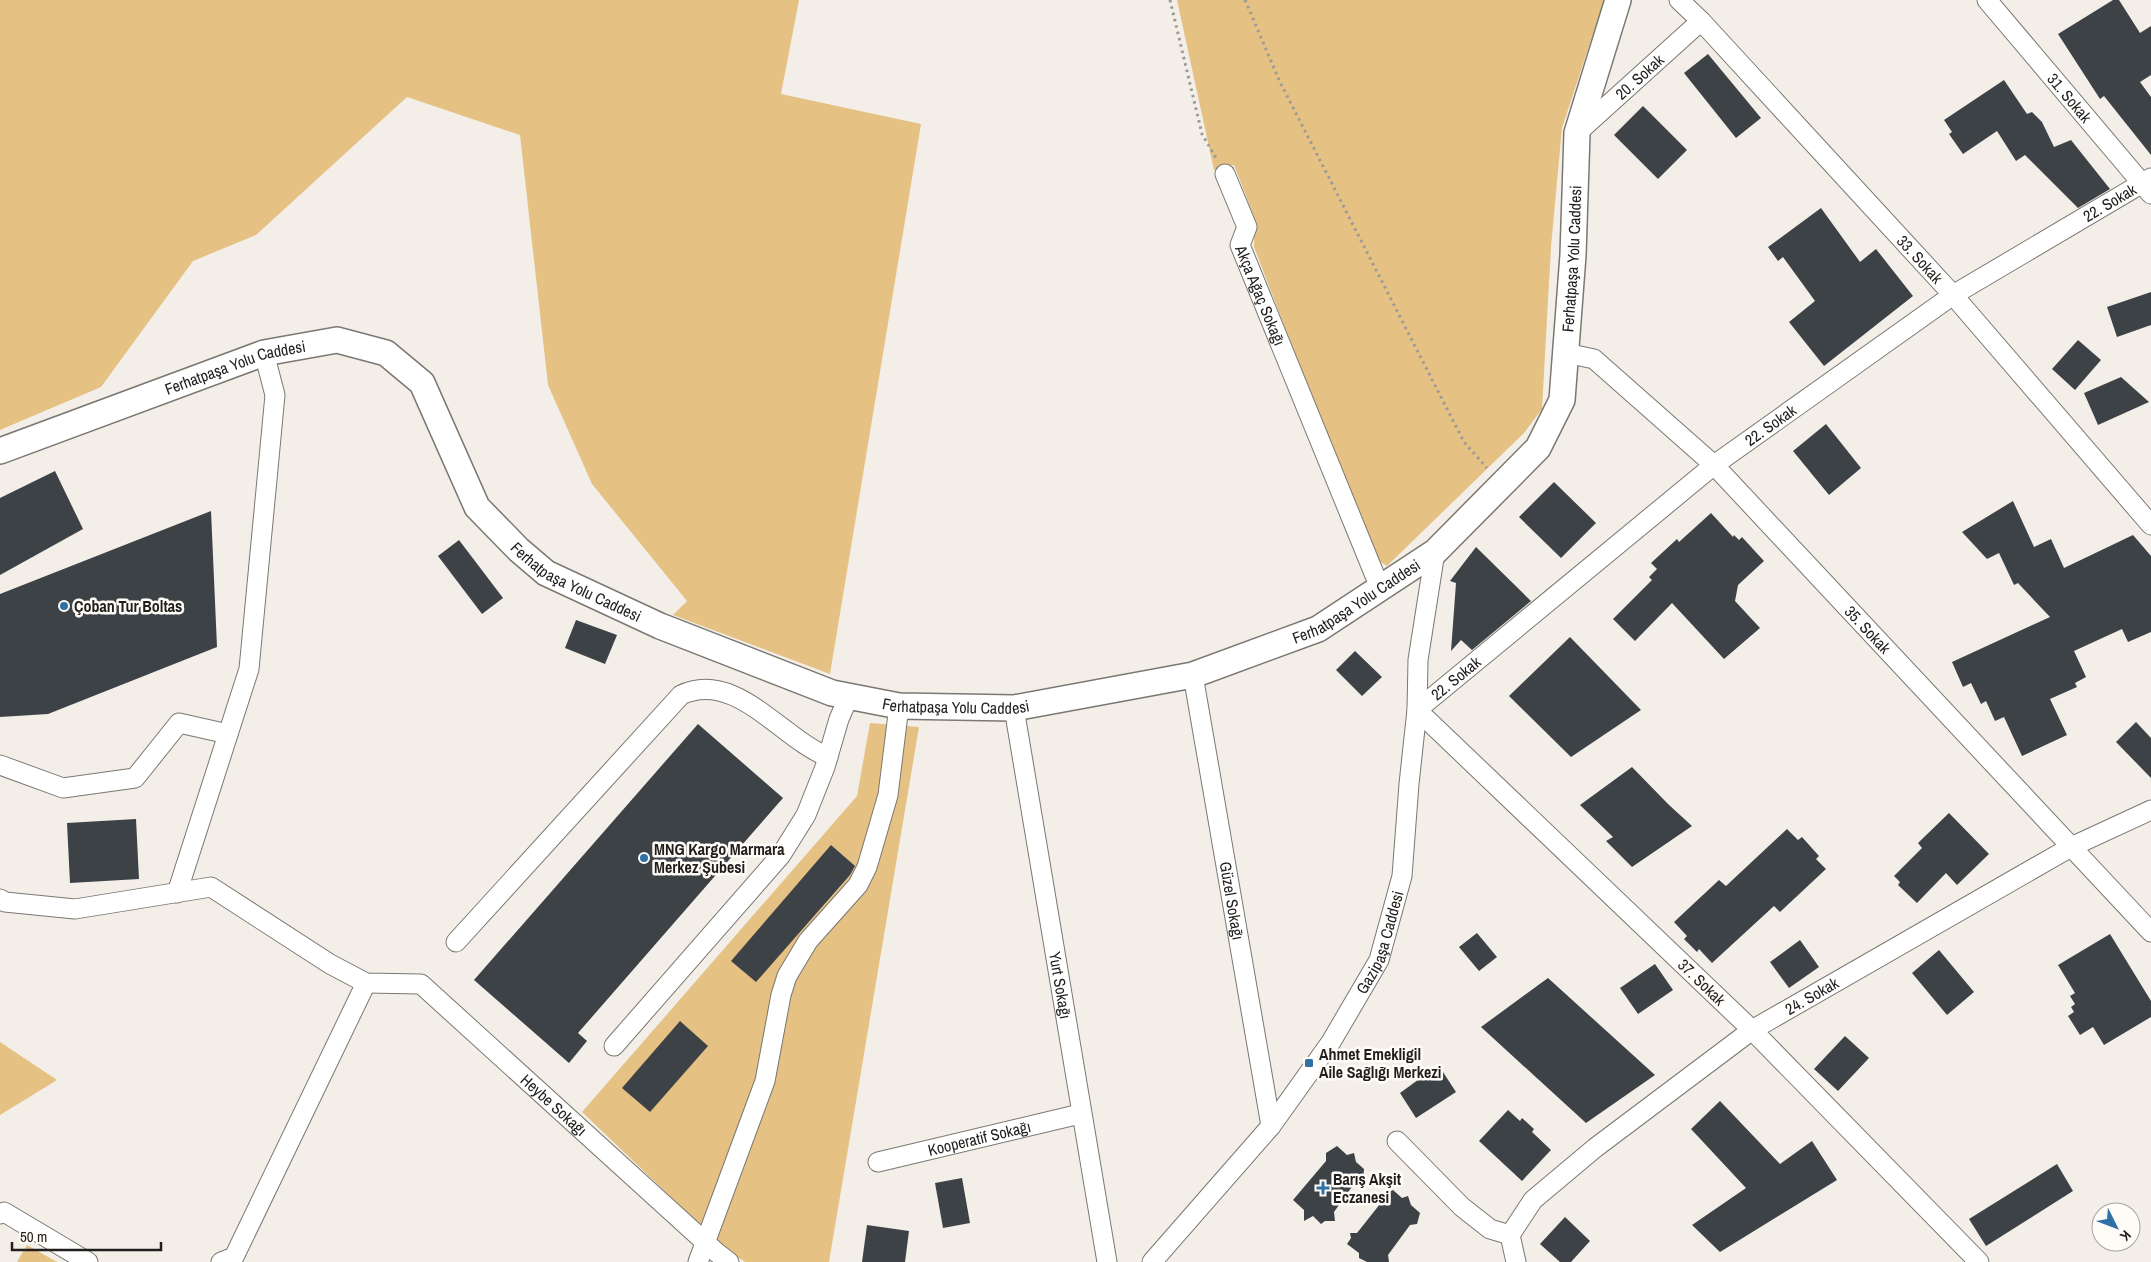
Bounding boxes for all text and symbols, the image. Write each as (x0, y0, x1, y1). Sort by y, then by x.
street label: 20. Sokak (1610, 49, 1669, 104)
street label: 31. Sokak (2042, 68, 2097, 127)
street label: 22. Sokak (2079, 178, 2141, 227)
street label: Ferhatpaşa Yolu Caddesi (1556, 185, 1586, 333)
street label: 33. Sokak (1892, 230, 1948, 288)
street label: Akça Ağaç Sokağı (1230, 241, 1291, 349)
street label: Ferhatpaşa Yolu Caddesi (162, 335, 307, 400)
street label: 22. Sokak (1740, 399, 1801, 451)
street label: Ferhatpaşa Yolu Caddesi (506, 537, 645, 627)
street label: Ferhatpaşa Yolu Caddesi (1289, 554, 1424, 649)
place label: Çoban Tur Boltas (74, 595, 182, 617)
marker: Çoban Tur Boltas (58, 600, 70, 612)
street label: 35. Sokak (1840, 601, 1896, 659)
street label: 22. Sokak (1426, 651, 1486, 705)
street label: Ferhatpaşa Yolu Caddesi (881, 692, 1031, 719)
place label: MNG Kargo Marmara Merkez Şubesi (654, 838, 785, 878)
marker: MNG Kargo Marmara Merkez Şubesi (638, 852, 650, 864)
street label: Güzel Sokağı (1214, 860, 1250, 941)
street label: Gazipaşa Caddesi (1351, 888, 1408, 998)
street label: Yurt Sokağı (1044, 950, 1077, 1020)
street label: 37. Sokak (1673, 954, 1731, 1010)
street label: 24. Sokak (1781, 971, 1843, 1020)
place label: Ahmet Emekligil Aile Sağlığı Merkezi (1319, 1043, 1442, 1083)
marker: Ahmet Emekligil Aile Sağlığı Merkezi (1303, 1057, 1315, 1069)
street label: Heybe Sokağı (516, 1069, 592, 1141)
street label: Kooperatif Sokağı (926, 1115, 1033, 1161)
place label: Barış Akşit Eczanesi (1333, 1168, 1402, 1208)
marker: Barış Akşit Eczanesi (1317, 1182, 1329, 1194)
north arrow (2091, 1202, 2141, 1252)
scale bar (12, 1220, 161, 1252)
text: 50 m (20, 1226, 47, 1247)
text: K (2116, 1227, 2135, 1245)

